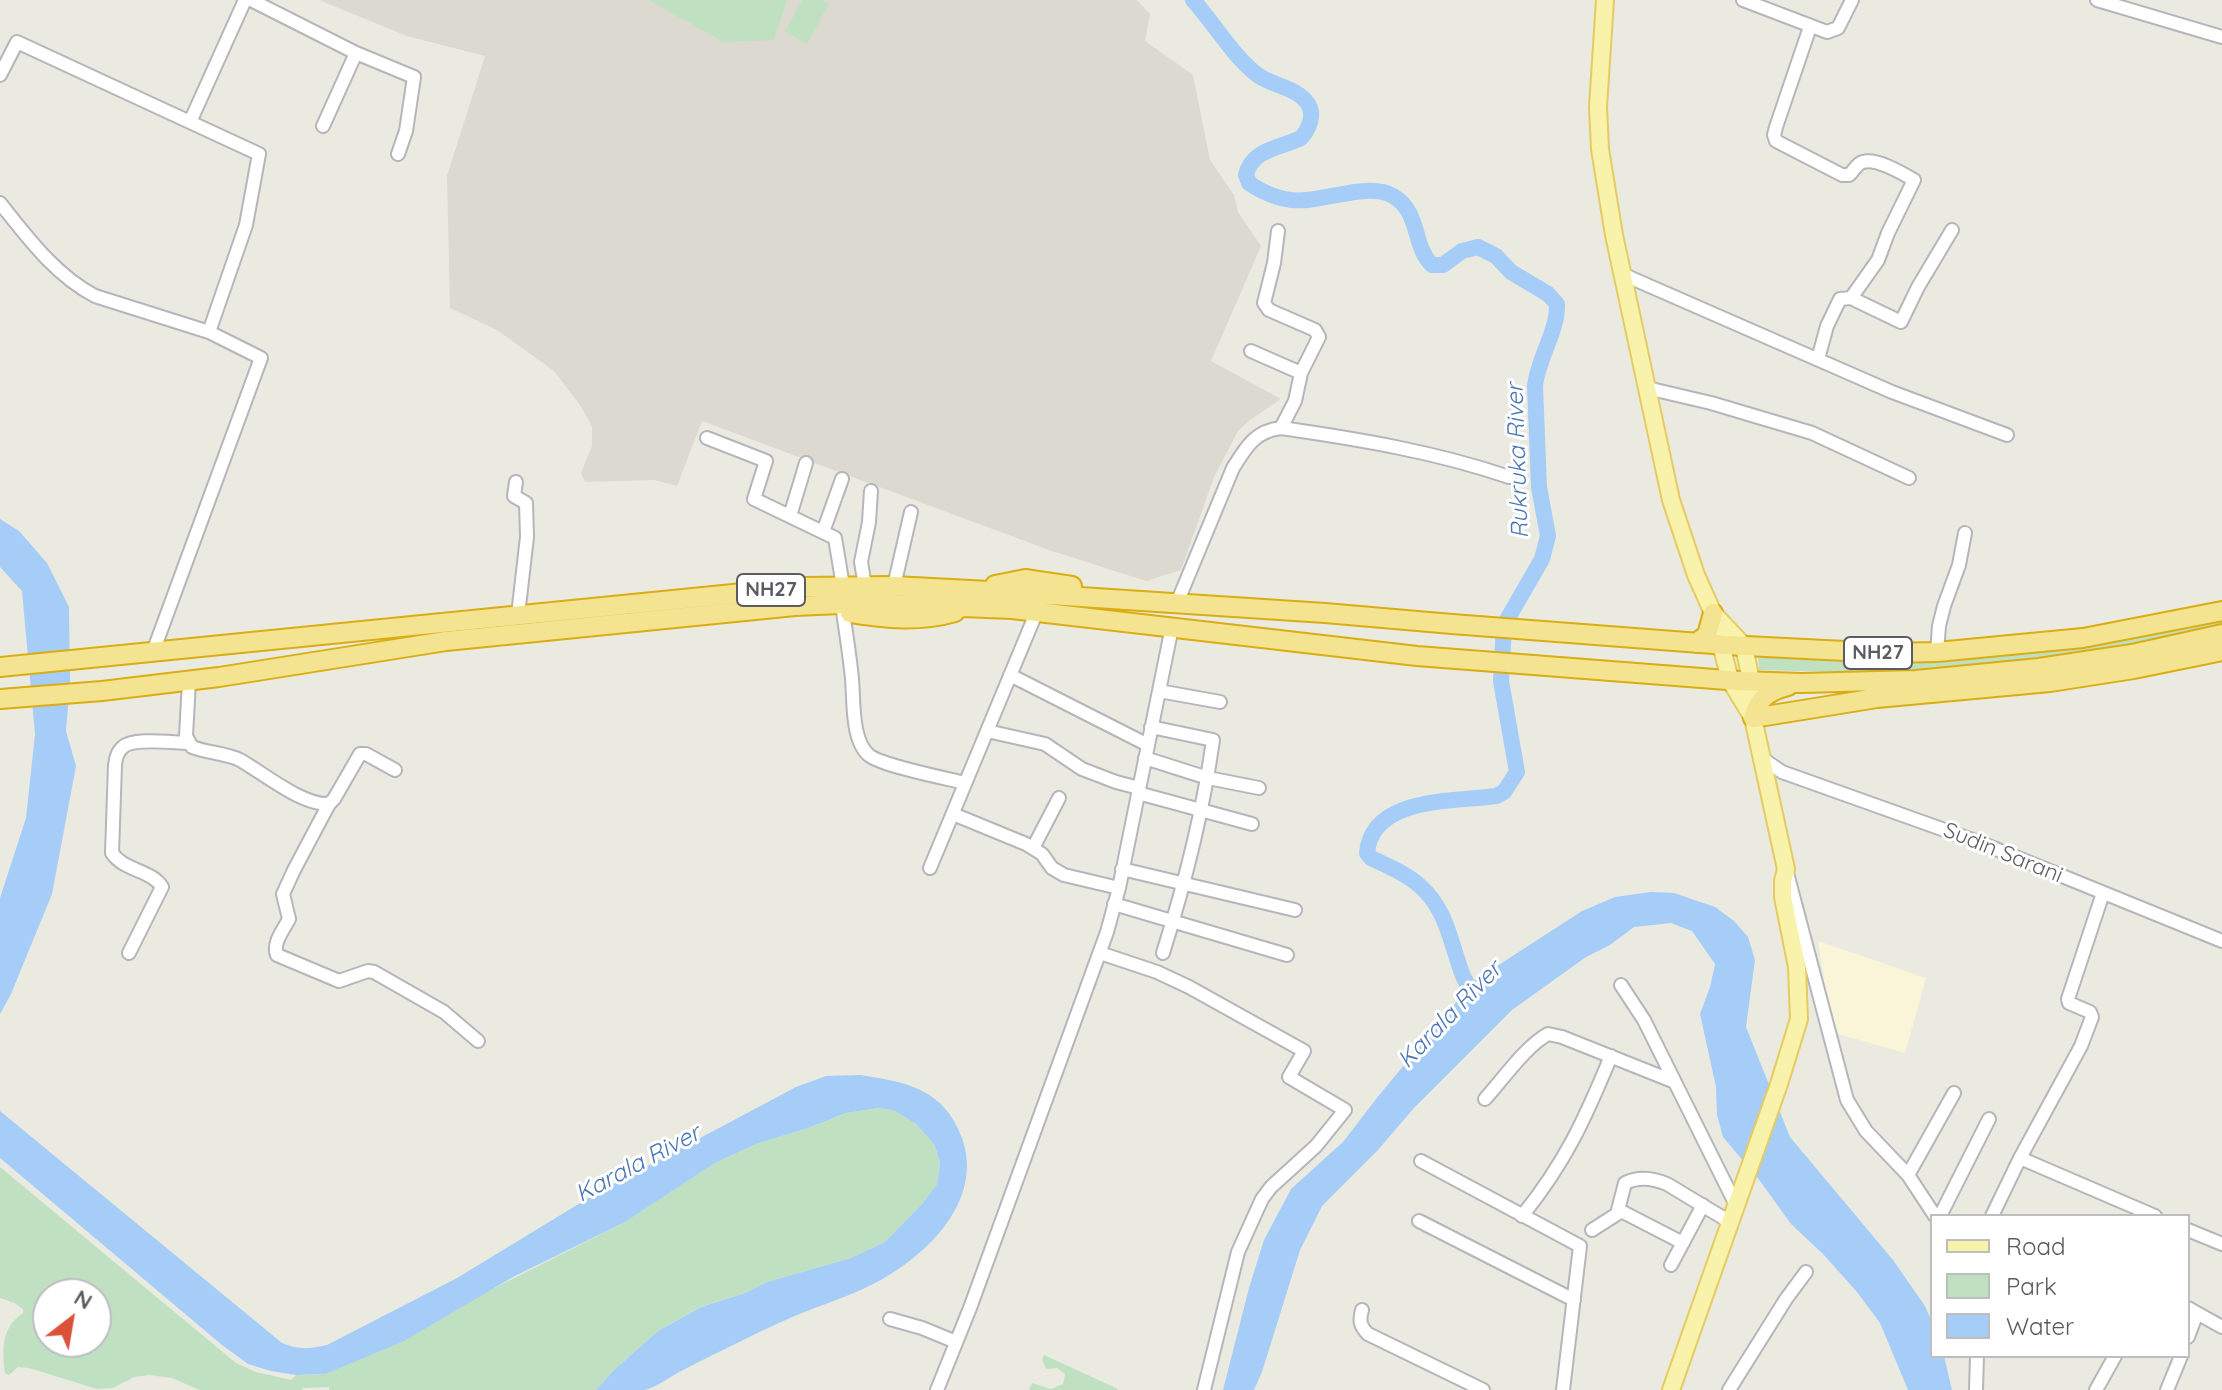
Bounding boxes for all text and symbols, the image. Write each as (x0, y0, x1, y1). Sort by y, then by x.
water label: Rukruka River (1501, 383, 1535, 539)
road number: NH27 (737, 574, 805, 606)
road number: NH27 (1844, 637, 1912, 669)
street label: Sudin Sarani (1940, 817, 2066, 889)
water label: Karala River (1392, 956, 1508, 1074)
water label: Karala River (571, 1119, 705, 1209)
legend (1930, 1214, 2190, 1358)
text: Road (2006, 1231, 2066, 1261)
text: Park (2006, 1271, 2057, 1301)
north arrow (32, 1278, 112, 1358)
text: N (69, 1283, 97, 1315)
text: Water (2006, 1311, 2074, 1341)

